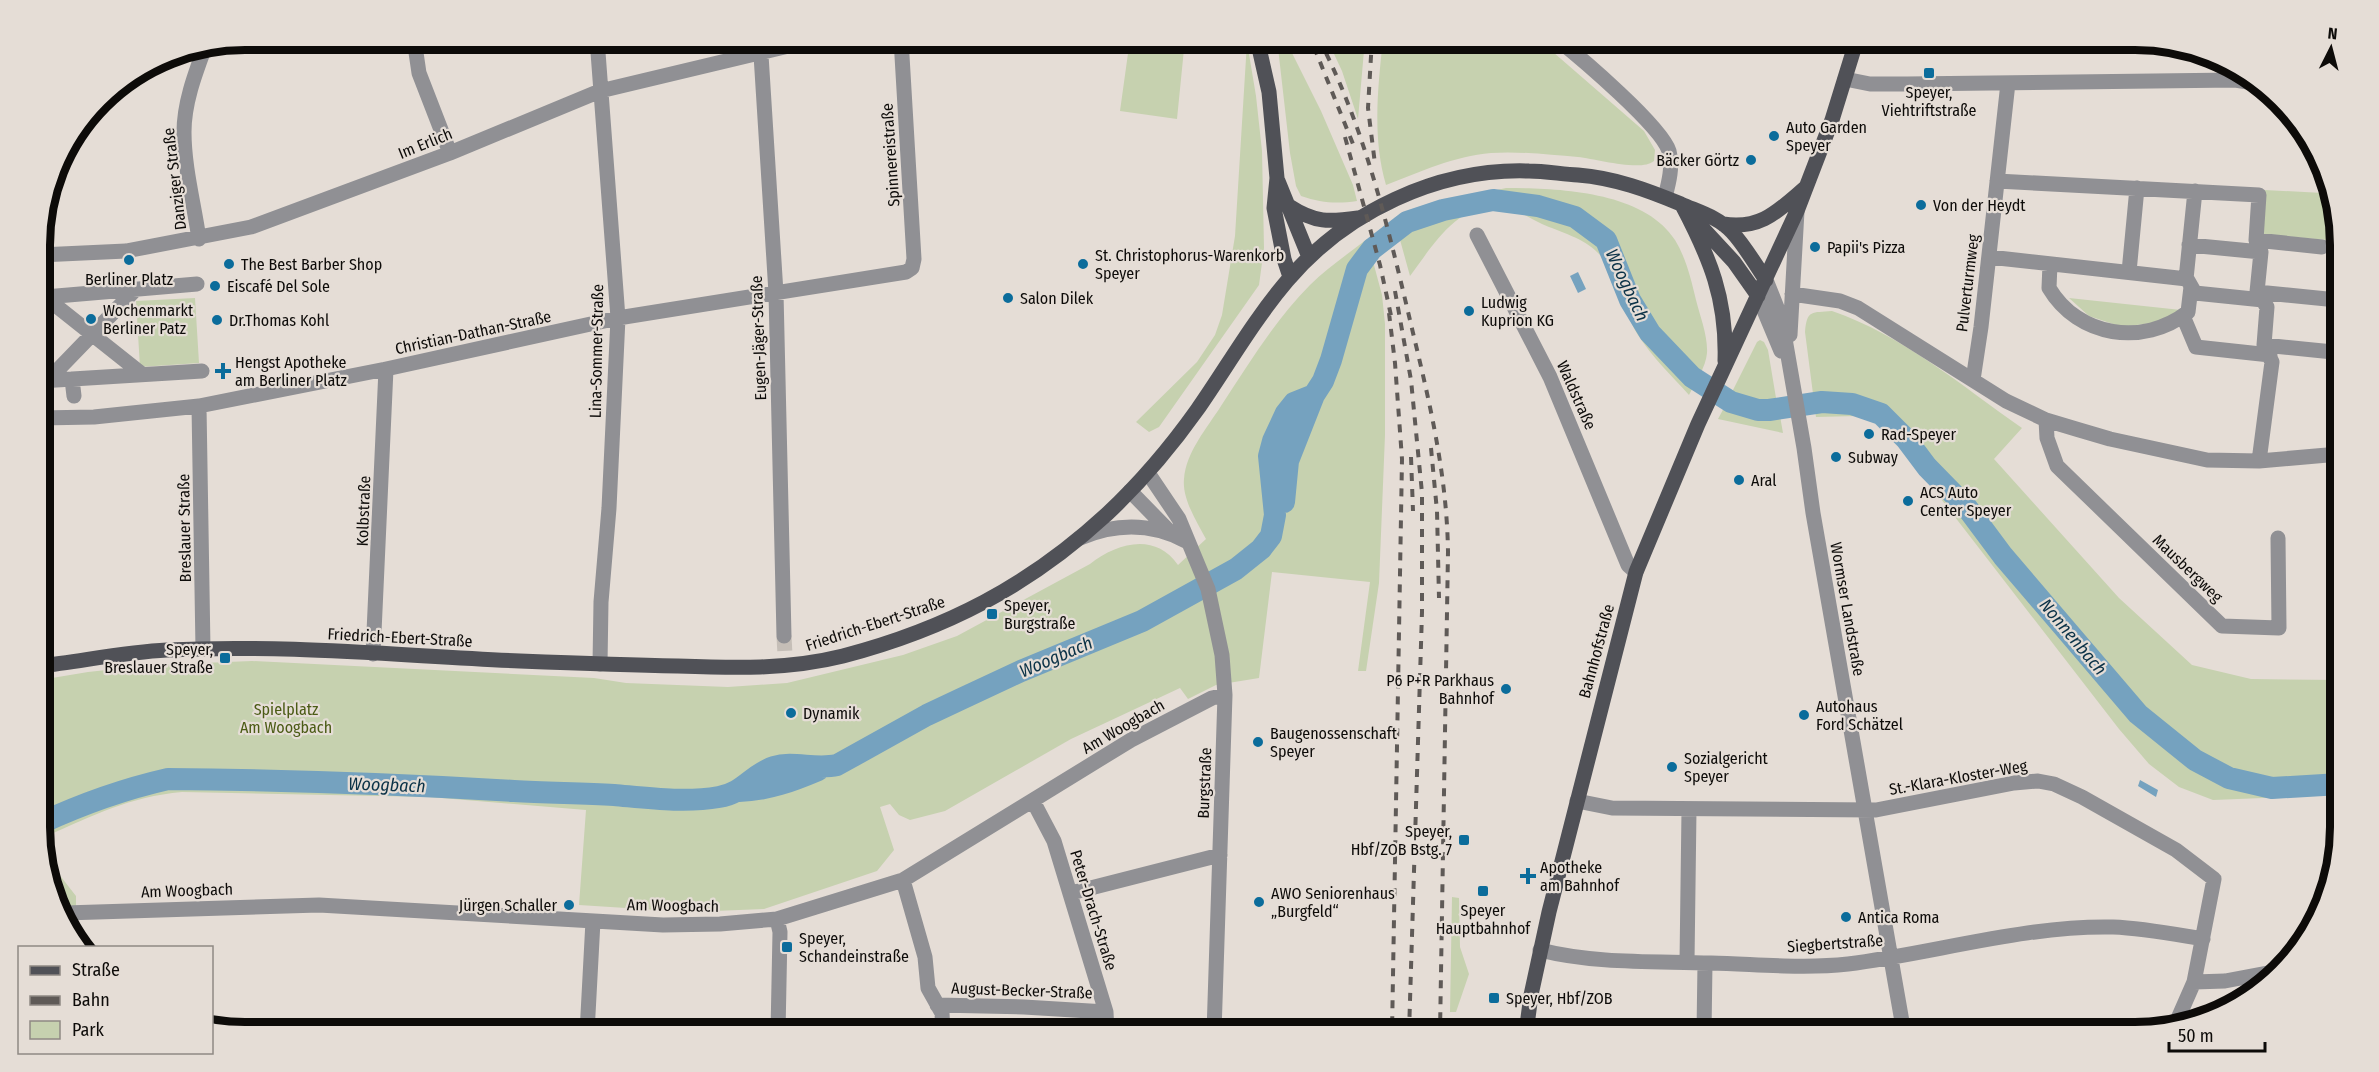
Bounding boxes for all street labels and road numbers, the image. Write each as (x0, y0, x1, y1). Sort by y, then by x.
street label: Spinnereistraße (877, 102, 904, 207)
street label: Im Erlich (395, 124, 455, 163)
street label: Danziger Straße (159, 127, 190, 231)
street label: Pulverturmweg (1952, 233, 1983, 333)
street label: Eugen-Jäger-Straße (747, 275, 770, 401)
street label: Lina-Sommer-Straße (586, 284, 607, 418)
street label: Christian-Dathan-Straße (393, 307, 553, 358)
street label: Waldstraße (1553, 358, 1600, 433)
street label: Breslauer Straße (174, 473, 195, 583)
street label: Kolbstraße (353, 475, 374, 547)
street label: Mausbergweg (2149, 530, 2227, 607)
street label: Wormser Landstraße (1826, 541, 1869, 678)
street label: Friedrich-Ebert-Straße (803, 592, 947, 655)
street label: Bahnhofstraße (1575, 602, 1618, 700)
street label: Friedrich-Ebert-Straße (327, 624, 473, 651)
street label: Am Woogbach (1079, 695, 1168, 758)
street label: Burgstraße (1194, 747, 1215, 819)
street label: St.-Klara-Kloster-Weg (1888, 756, 2029, 799)
street label: Peter-Drach-Straße (1066, 848, 1121, 973)
street label: Am Woogbach (141, 879, 233, 902)
street label: Am Woogbach (627, 895, 719, 916)
street label: Siegbertstraße (1786, 931, 1884, 956)
street label: August-Becker-Straße (951, 979, 1093, 1002)

